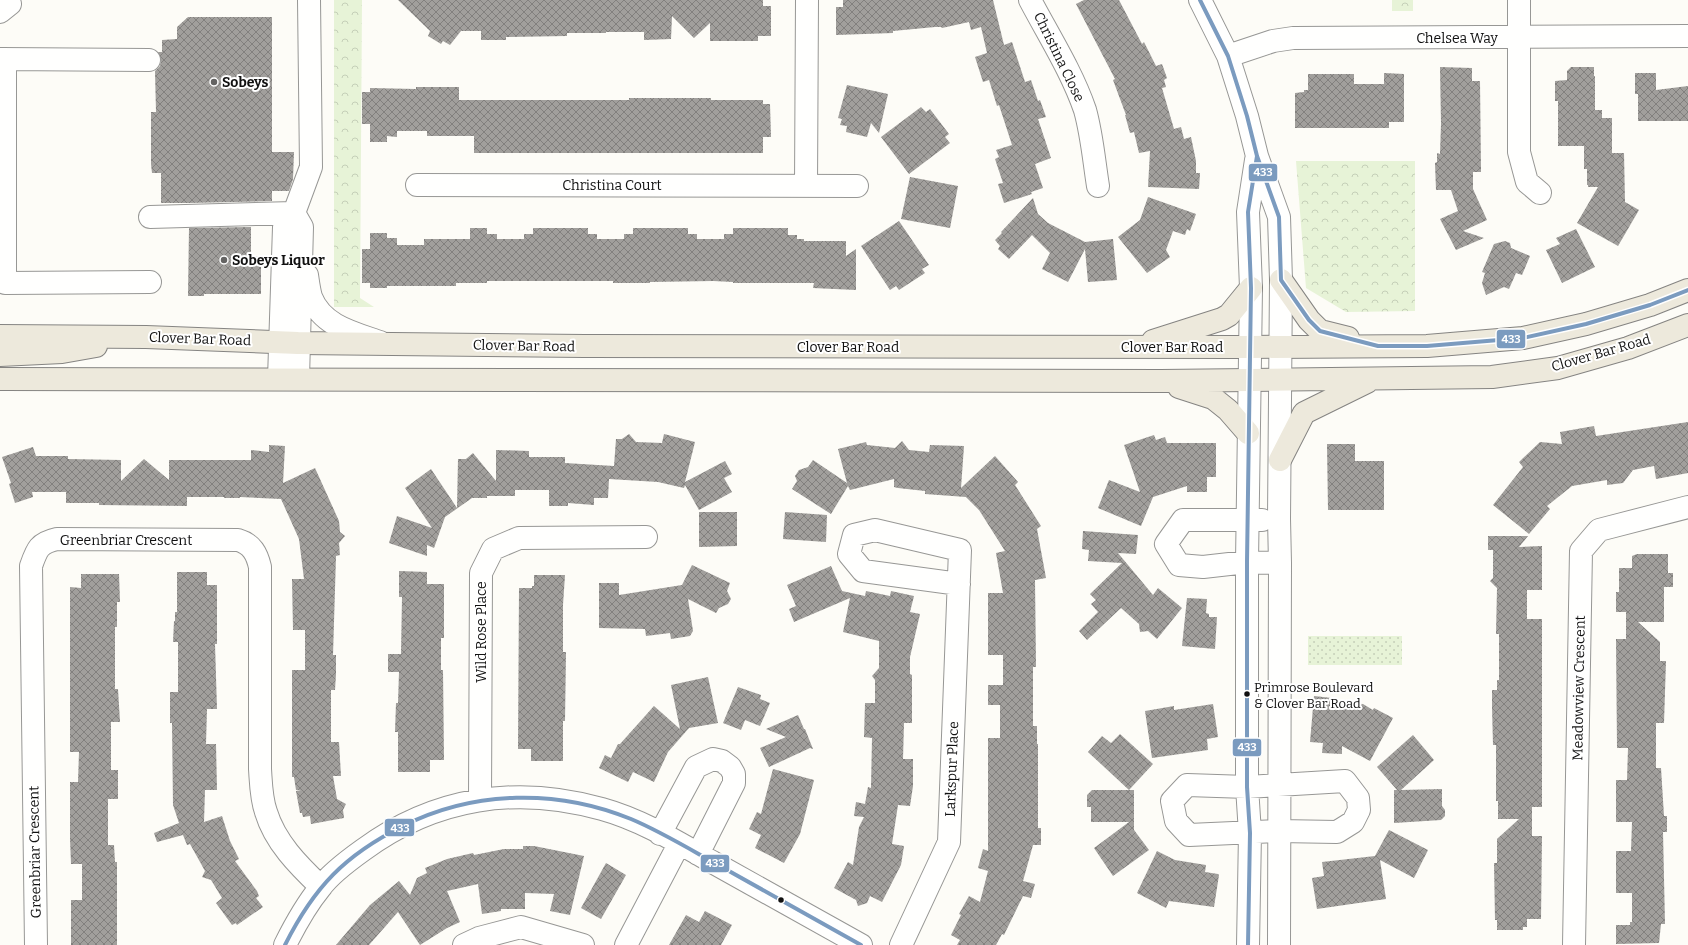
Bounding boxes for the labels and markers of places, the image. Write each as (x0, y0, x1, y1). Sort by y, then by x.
place label: Sobeys (222, 74, 269, 91)
marker: Sobeys (209, 77, 219, 87)
place label: Sobeys Liquor (232, 252, 325, 269)
marker: Sobeys Liquor (219, 255, 229, 265)
place label: Primrose Boulevard & Clover Bar Road (1254, 680, 1374, 711)
marker: Primrose Boulevard & Clover Bar Road (1242, 689, 1252, 699)
unlabelled marker (776, 895, 786, 905)

